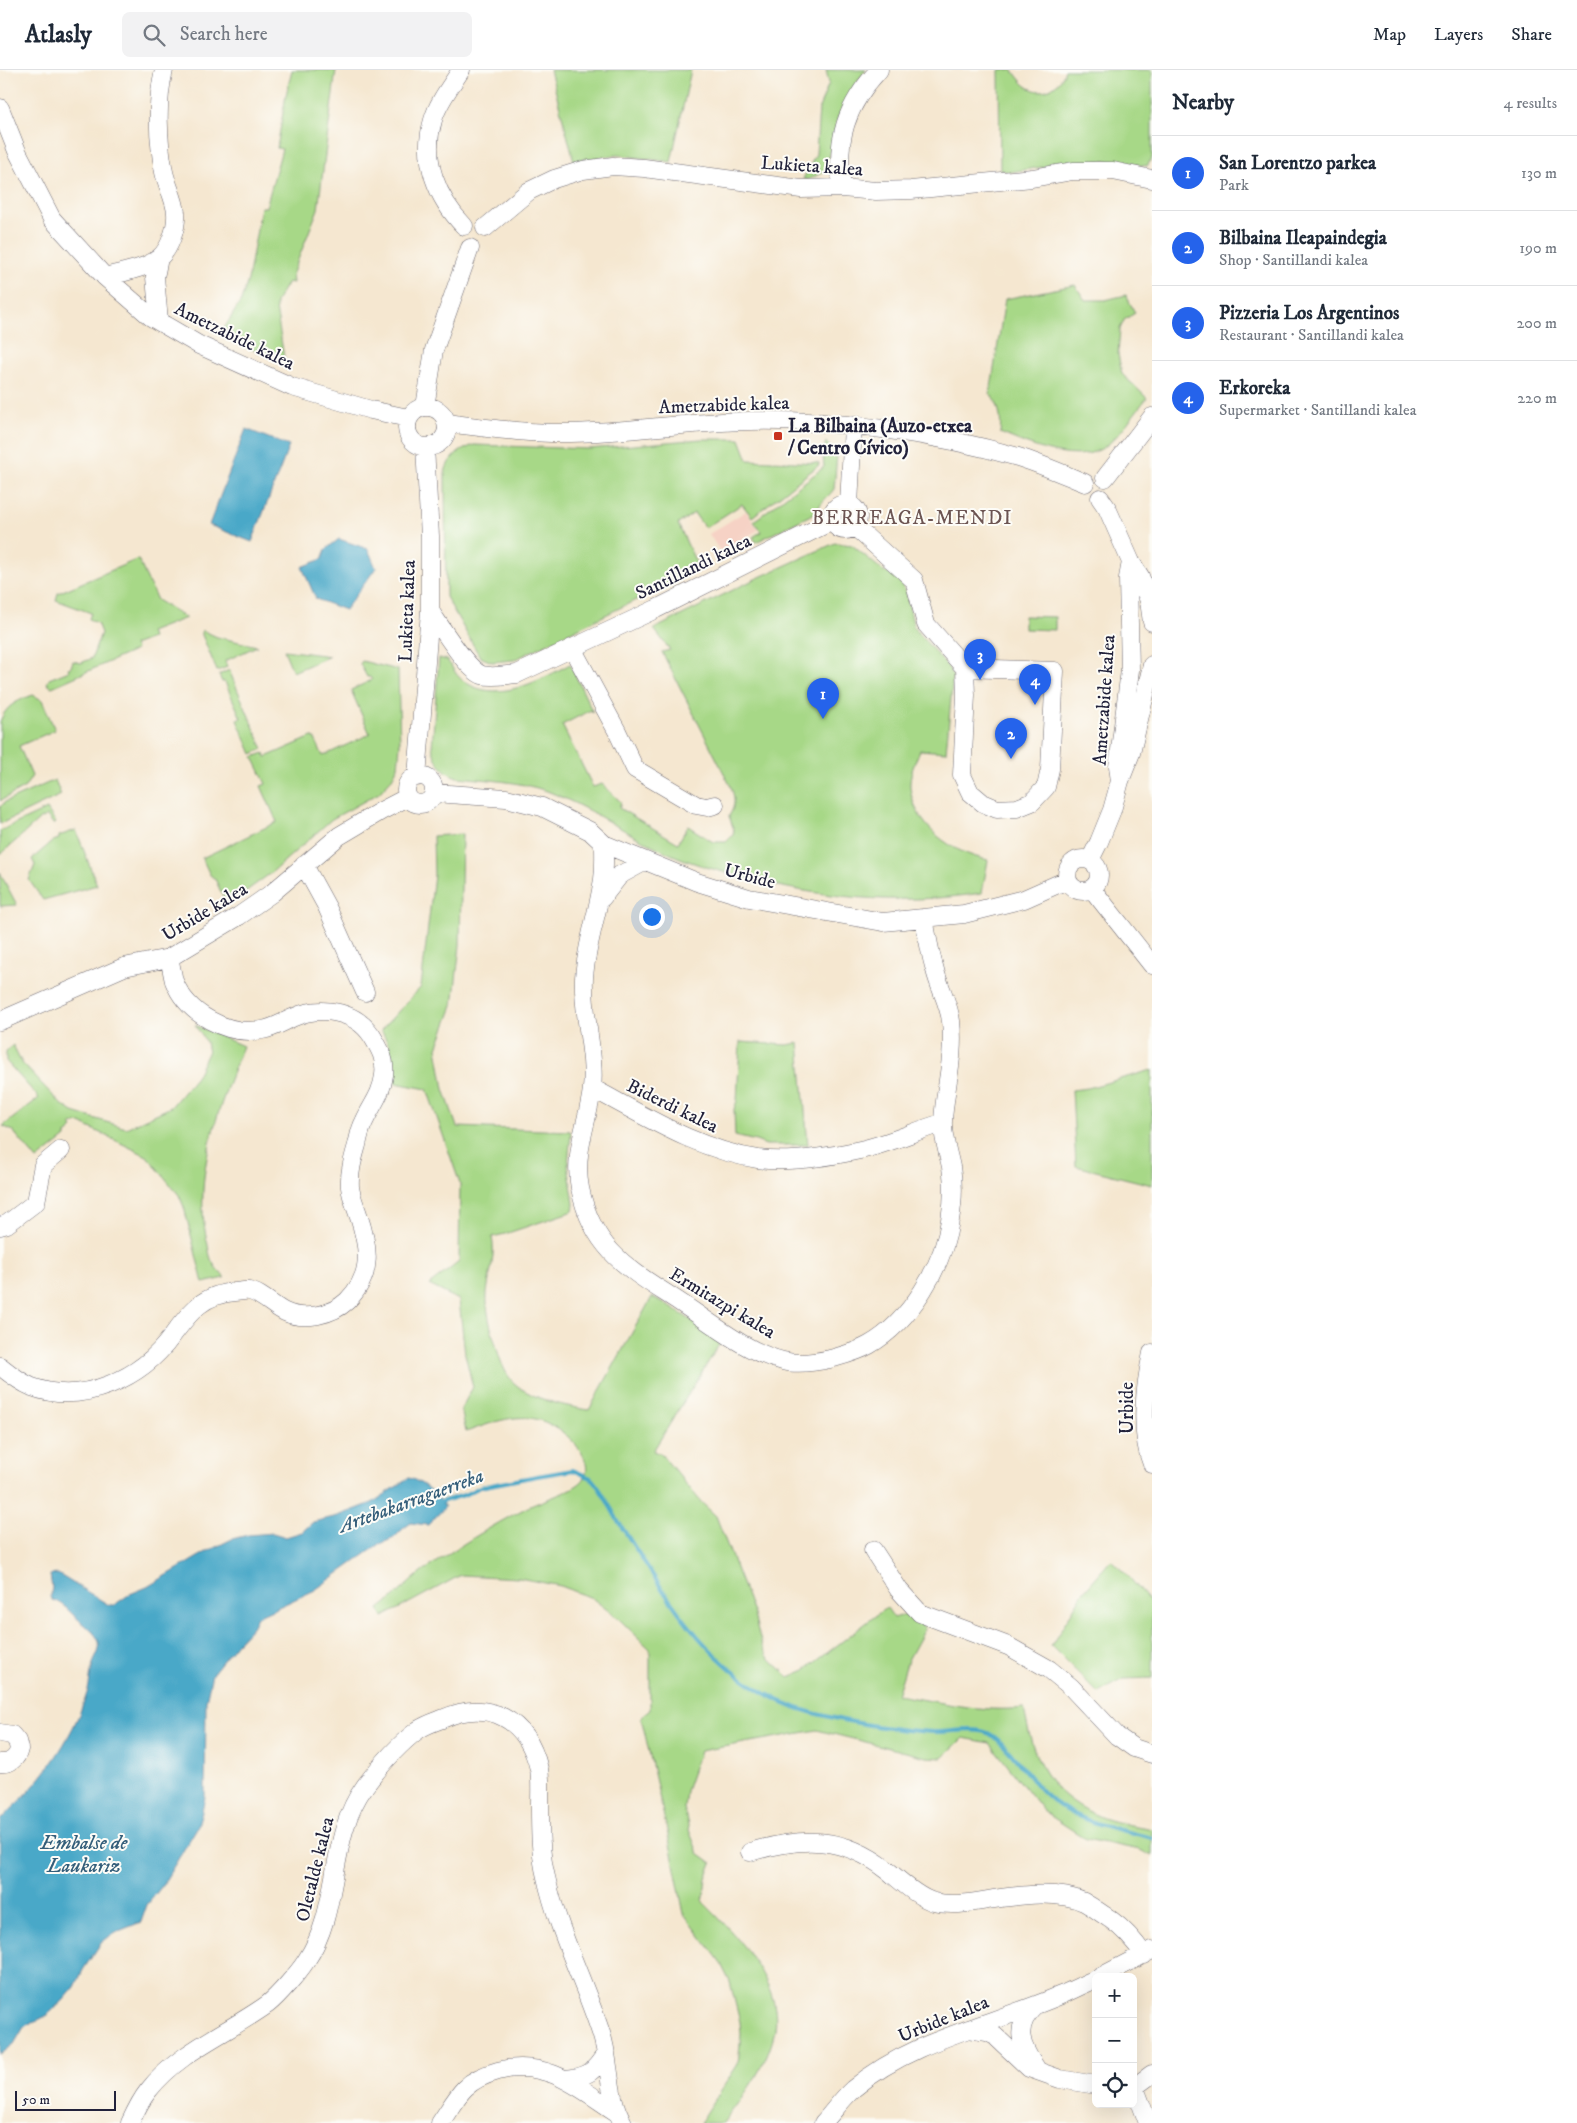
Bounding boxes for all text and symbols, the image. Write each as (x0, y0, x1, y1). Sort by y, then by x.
search box (122, 12, 472, 57)
text: Atlasly (25, 20, 92, 50)
icon: search (140, 21, 168, 49)
text: Search here (180, 23, 268, 46)
text: Map (1373, 24, 1406, 46)
text: Layers (1434, 24, 1483, 46)
text: Share (1511, 24, 1552, 46)
text: Nearby (1172, 90, 1234, 116)
text: 4 results (1504, 93, 1557, 113)
street label: Lukieta kalea (760, 151, 864, 182)
text: San Lorentzo parkea (1219, 152, 1376, 175)
text: 1 (1185, 163, 1191, 183)
text: 130 m (1521, 163, 1557, 183)
text: Park (1219, 175, 1249, 195)
text: Bilbaina Ileapaindegia (1219, 227, 1387, 250)
text: 2 (1184, 238, 1192, 258)
text: 190 m (1519, 238, 1557, 258)
text: Shop · Santillandi kalea (1219, 250, 1368, 270)
street label: Ametzabide kalea (170, 297, 298, 375)
text: Pizzeria Los Argentinos (1219, 302, 1399, 325)
text: 3 (1185, 313, 1191, 333)
text: 200 m (1516, 313, 1557, 333)
text: Restaurant · Santillandi kalea (1219, 325, 1404, 345)
text: Erkoreka (1219, 377, 1290, 400)
text: 4 (1183, 388, 1193, 408)
text: 220 m (1517, 388, 1557, 408)
street label: Ametzabide kalea (658, 392, 790, 419)
text: Supermarket · Santillandi kalea (1219, 400, 1417, 420)
place label: La Bilbaina (Auzo-etxea / Centro Cívico) (787, 415, 973, 460)
marker: La Bilbaina (Auzo-etxea / Centro Cívico) (772, 430, 784, 442)
district label: BERREAGA-MENDI (812, 506, 1012, 531)
street label: Santillandi kalea (632, 529, 755, 605)
street label: Lukieta kalea (394, 560, 421, 663)
street label: Ametzabide kalea (1088, 634, 1121, 766)
pin: 3 (964, 639, 996, 680)
pin: 4 (1019, 664, 1051, 705)
pin: 1 (807, 678, 839, 719)
pin: 2 (995, 718, 1027, 759)
street label: Urbide (721, 859, 778, 894)
street label: Urbide kalea (158, 878, 252, 947)
your location (639, 904, 665, 930)
street label: Biderdi kalea (623, 1074, 722, 1138)
street label: Ermitazpi kalea (665, 1263, 779, 1344)
street label: Urbide (1116, 1382, 1139, 1434)
water label: Artebakarragaerreka (334, 1464, 487, 1540)
street label: Oletalde kalea (291, 1815, 340, 1924)
water label: Embalse de Laukariz (40, 1831, 129, 1879)
map controls (1092, 1973, 1137, 2108)
button: + (1092, 1973, 1137, 2018)
street label: Urbide kalea (895, 1991, 992, 2048)
button: − (1092, 2018, 1137, 2063)
button: locate (1092, 2063, 1137, 2108)
scale bar (15, 2088, 116, 2111)
text: 50 m (22, 2091, 50, 2109)

